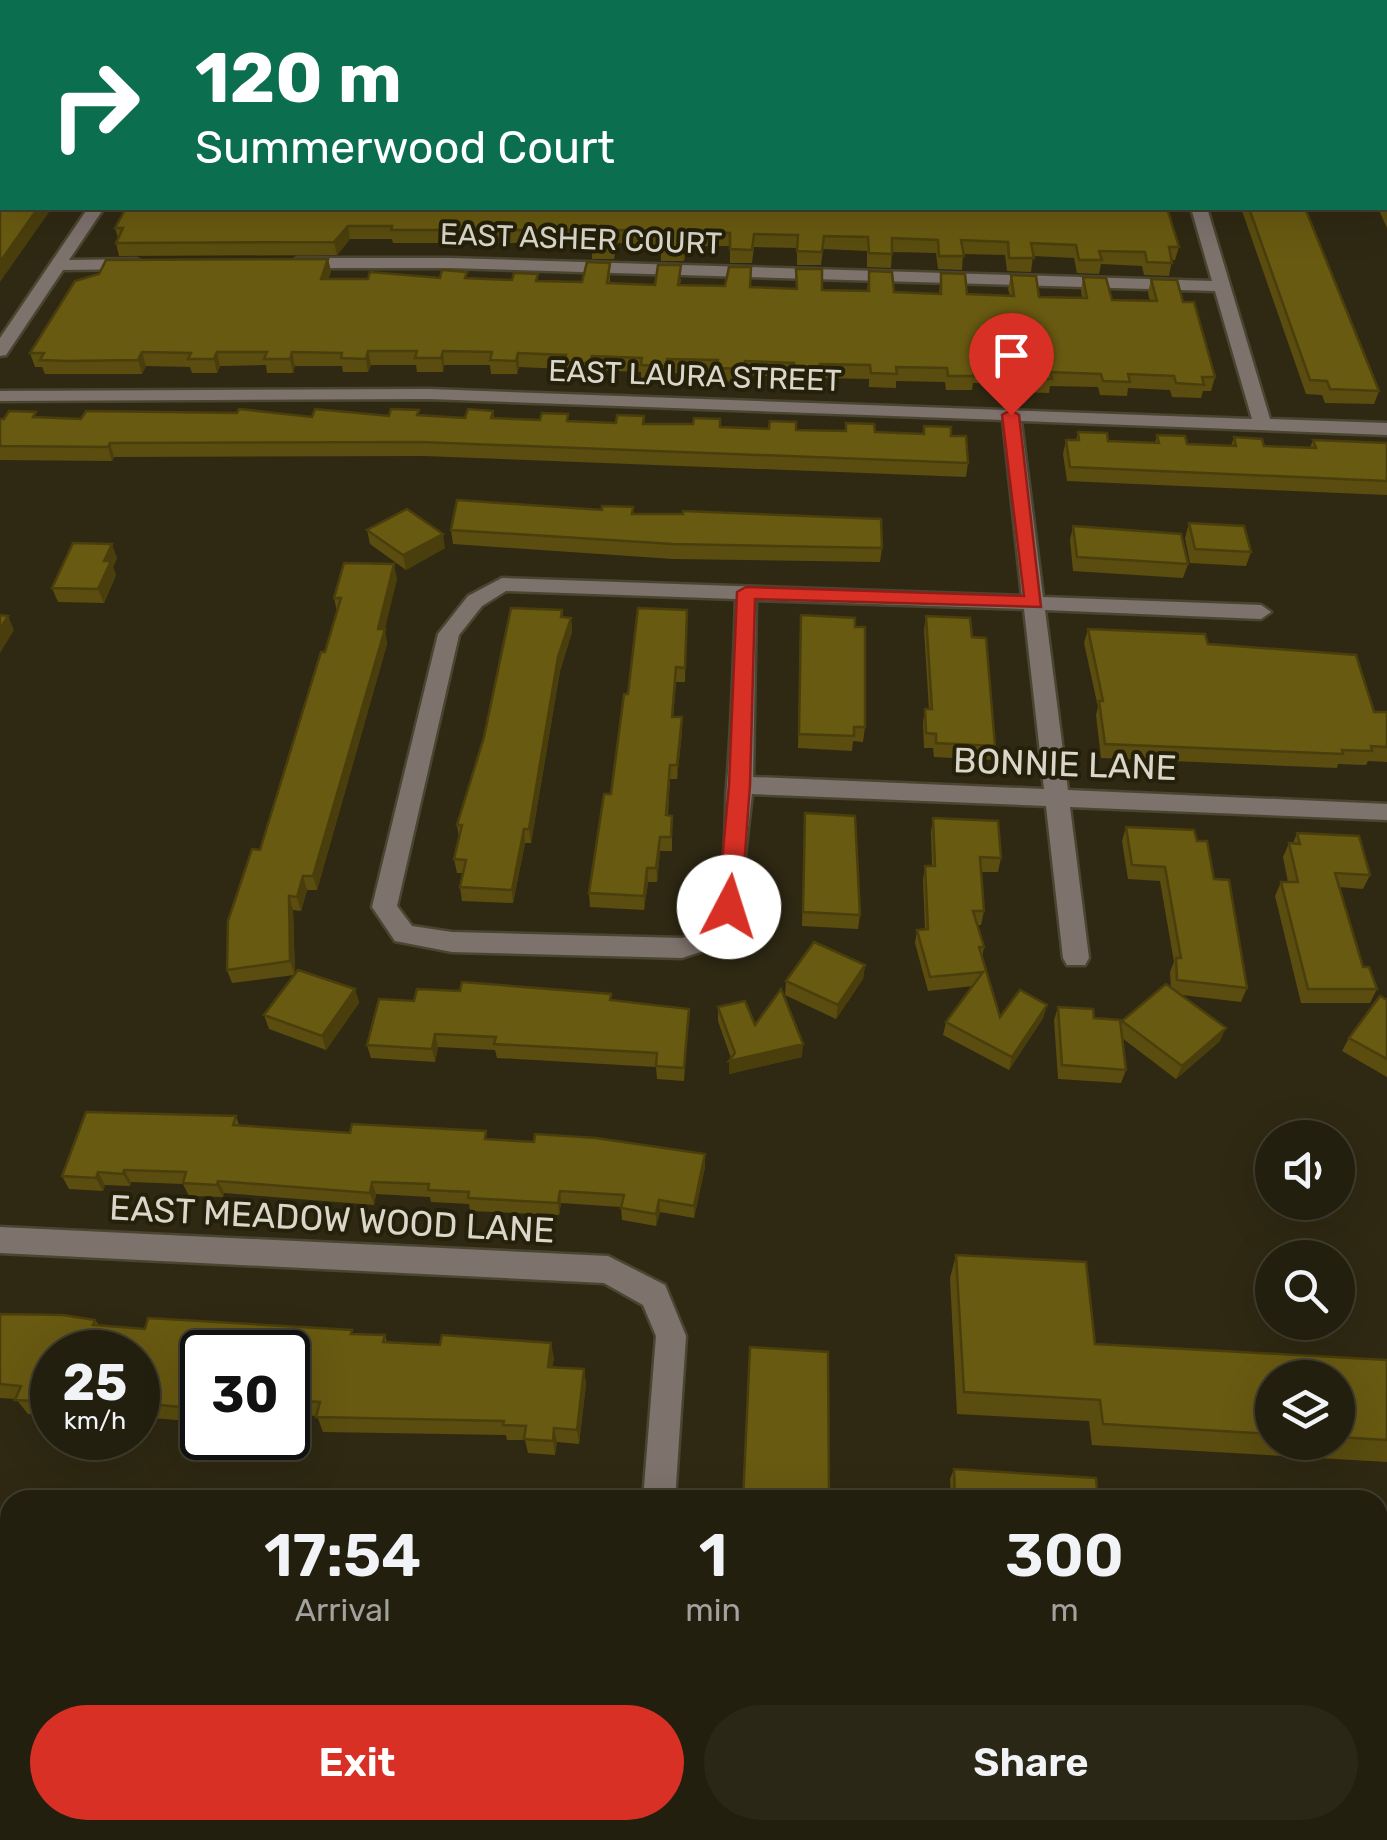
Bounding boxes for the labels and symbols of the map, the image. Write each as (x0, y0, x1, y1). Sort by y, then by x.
street label: EAST ASHER COURT (439, 216, 723, 262)
pin (969, 313, 1054, 416)
street label: EAST LAURA STREET (548, 353, 842, 399)
street label: BONNIE LANE (952, 739, 1178, 789)
position arrow (677, 855, 781, 959)
street label: EAST MEADOW WOOD LANE (108, 1186, 556, 1252)
speed limit sign: 30 (180, 1330, 310, 1460)

